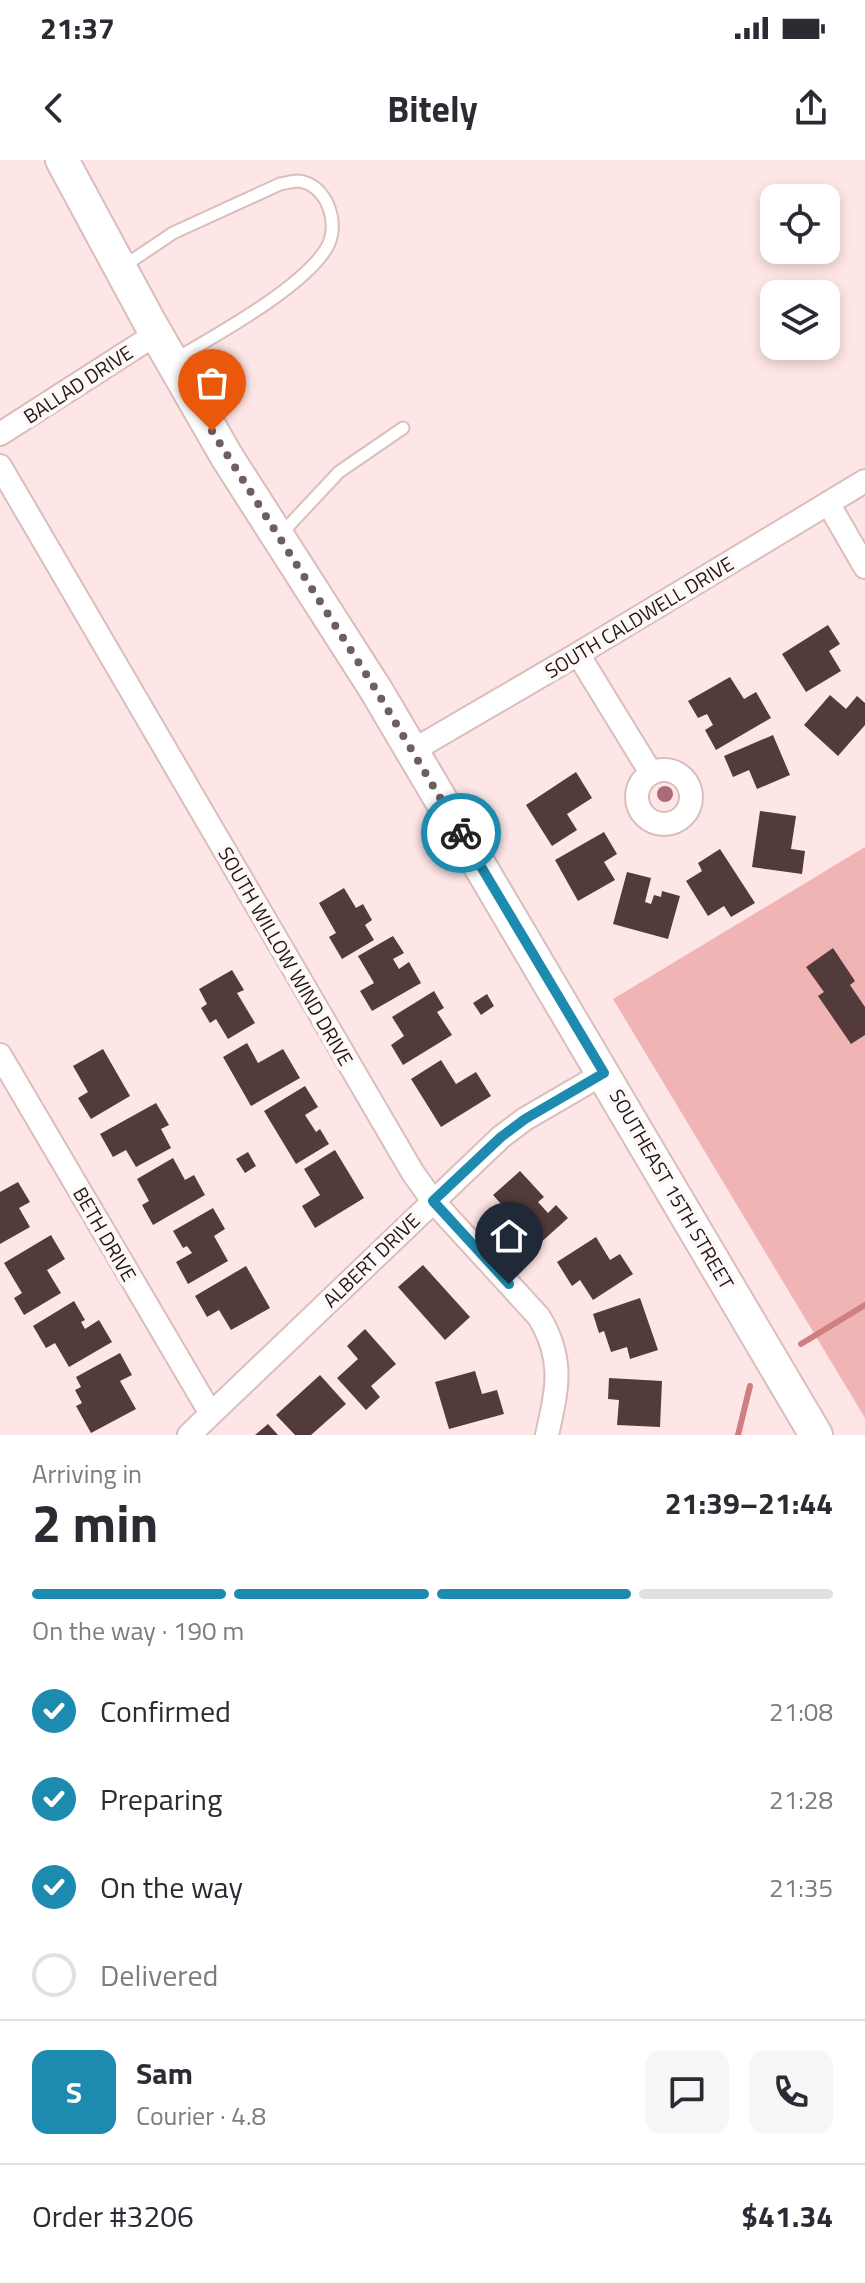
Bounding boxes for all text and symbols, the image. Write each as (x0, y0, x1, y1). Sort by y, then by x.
text: 21:37 (40, 5, 115, 51)
text: Bitely (387, 81, 478, 136)
icon: back (32, 86, 76, 130)
icon: share (789, 86, 833, 130)
map controls (760, 184, 840, 360)
button: locate (760, 184, 840, 264)
button: layers (760, 280, 840, 360)
street label: BALLAD DRIVE (17, 337, 139, 431)
pin (178, 349, 246, 431)
icon: bag (190, 361, 234, 405)
street label: SOUTH CALDWELL DRIVE (539, 548, 739, 686)
courier (421, 793, 501, 873)
icon: bike (439, 811, 483, 855)
street label: SOUTH WILLOW WIND DRIVE (210, 841, 362, 1071)
street label: SOUTHEAST 15TH STREET (602, 1083, 742, 1295)
street label: BETH DRIVE (65, 1181, 145, 1287)
pin (475, 1202, 543, 1284)
street label: ALBERT DRIVE (315, 1206, 427, 1314)
icon: home (487, 1214, 531, 1258)
text: Arriving in (32, 1454, 142, 1493)
text: 21:39–21:44 (665, 1480, 833, 1526)
text: 2 min (32, 1483, 158, 1562)
text: On the way · 190 m (32, 1611, 244, 1650)
text: Confirmed (100, 1688, 231, 1734)
icon: check (32, 1689, 76, 1733)
text: 21:08 (769, 1692, 833, 1731)
text: Preparing (100, 1776, 222, 1822)
icon: check (32, 1777, 76, 1821)
text: 21:28 (769, 1780, 833, 1819)
text: On the way (100, 1864, 243, 1910)
icon: check (32, 1865, 76, 1909)
text: 21:35 (769, 1868, 833, 1907)
text: Delivered (100, 1952, 218, 1998)
text: Sam (136, 2050, 193, 2096)
button: chat (645, 2050, 729, 2134)
button: phone (749, 2050, 833, 2134)
text: S (66, 2069, 82, 2115)
text: Courier · 4.8 (136, 2096, 266, 2135)
text: Order #3206 (32, 2193, 194, 2239)
text: $41.34 (741, 2193, 833, 2239)

